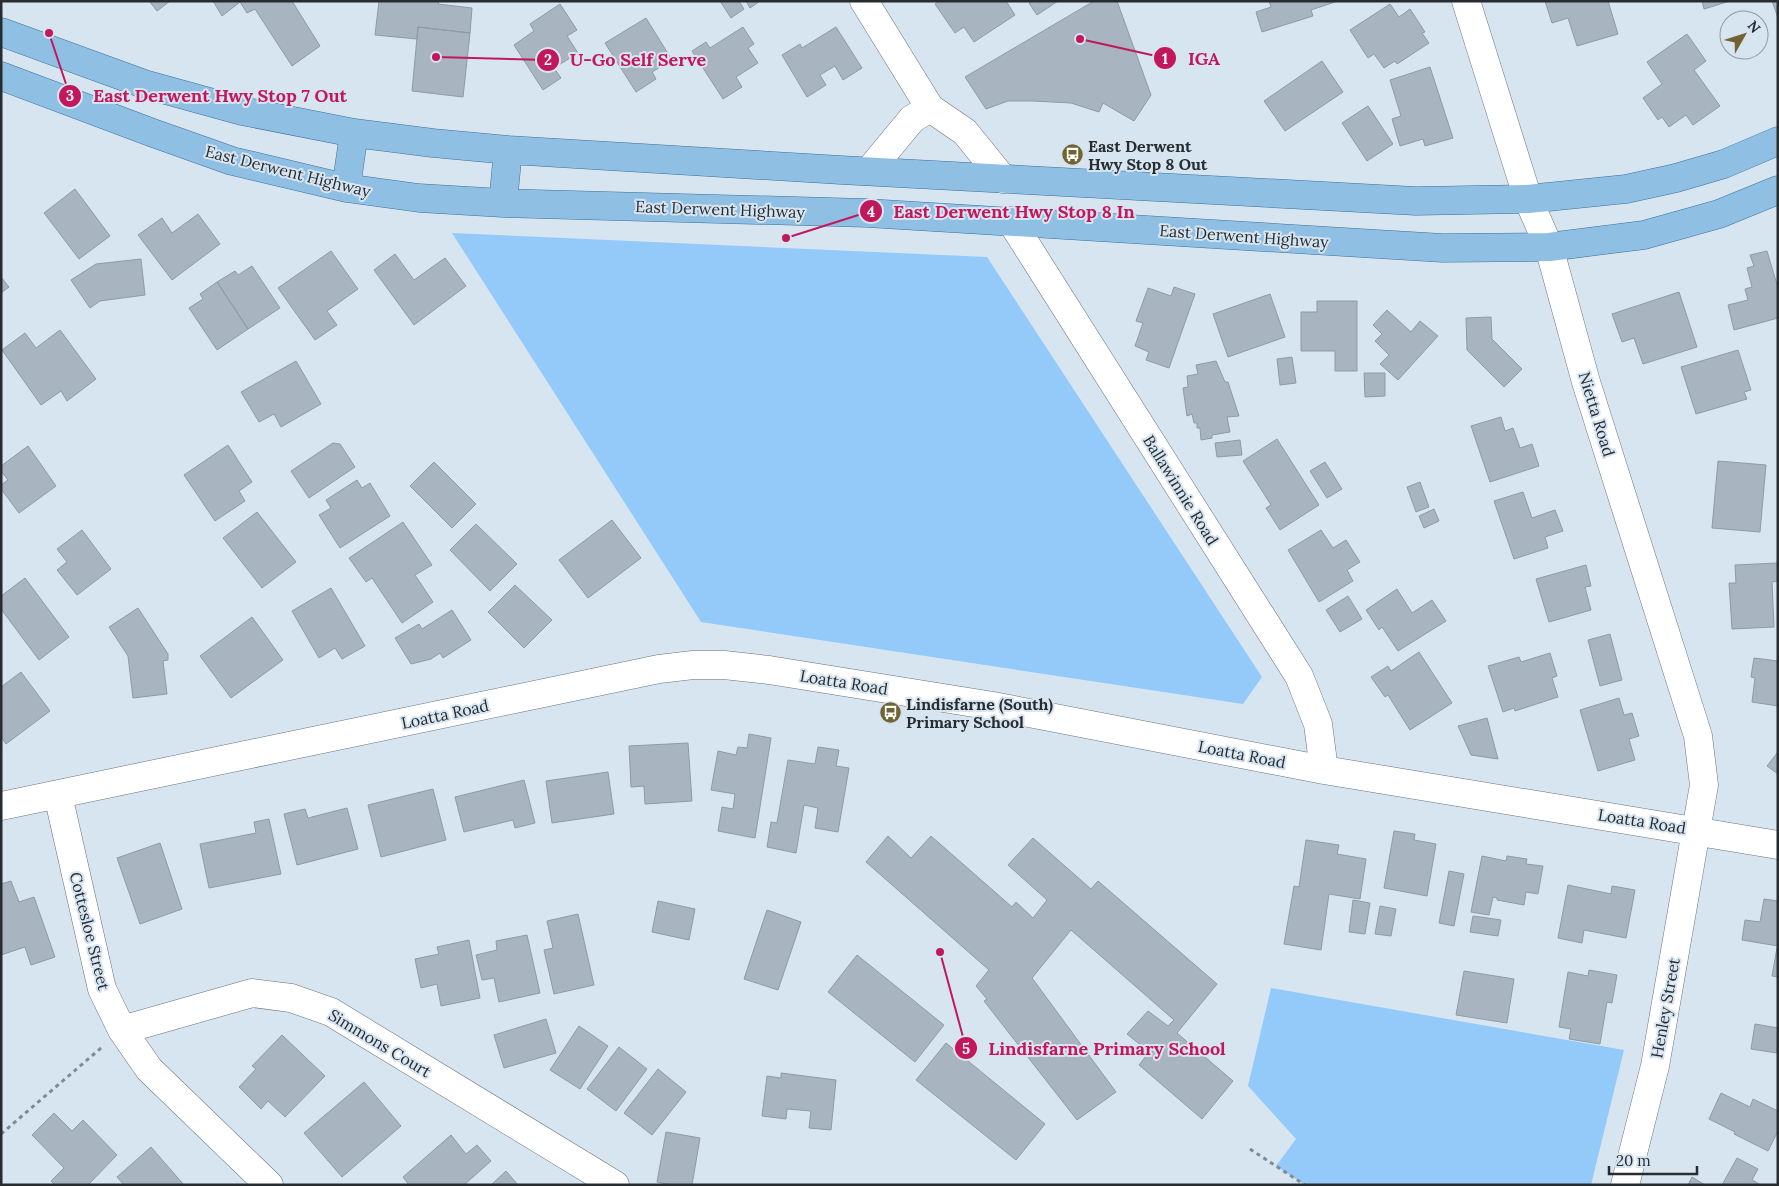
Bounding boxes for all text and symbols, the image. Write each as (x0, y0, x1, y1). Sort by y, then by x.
north arrow (1719, 10, 1769, 60)
text: N (1744, 17, 1765, 37)
callout: IGA (1153, 42, 1230, 75)
callout: U-Go Self Serve (535, 43, 717, 76)
text: IGA (1188, 47, 1220, 70)
text: U-Go Self Serve (570, 48, 706, 71)
text: 1 (1162, 49, 1168, 68)
text: 2 (544, 50, 552, 69)
callout: East Derwent Hwy Stop 7 Out (58, 79, 357, 112)
text: East Derwent Hwy Stop 7 Out (93, 84, 347, 107)
text: 3 (66, 86, 74, 105)
place label: East Derwent Hwy Stop 8 Out (1088, 136, 1208, 174)
street label: East Derwent Highway (203, 141, 373, 201)
bus stop icon: East Derwent Hwy Stop 8 Out (1060, 143, 1084, 167)
callout: East Derwent Hwy Stop 8 In (858, 195, 1145, 228)
street label: East Derwent Highway (635, 196, 806, 222)
text: East Derwent Hwy Stop 8 In (893, 200, 1135, 223)
text: 4 (867, 202, 875, 221)
street label: East Derwent Highway (1159, 220, 1330, 252)
street label: Nietta Road (1575, 369, 1619, 459)
street label: Ballawinnie Road (1139, 431, 1223, 549)
street label: Loatta Road (799, 665, 890, 699)
place label: Lindisfarne (South) Primary School (906, 694, 1053, 732)
street label: Loatta Road (399, 695, 491, 733)
bus stop icon: Lindisfarne (South) Primary School (878, 701, 902, 725)
street label: Loatta Road (1196, 736, 1288, 772)
street label: Loatta Road (1597, 804, 1688, 838)
street label: Cottesloe Street (66, 870, 115, 993)
street label: Henley Street (1646, 956, 1684, 1060)
street label: Simmons Court (325, 1005, 436, 1082)
callout: Lindisfarne Primary School (954, 1032, 1236, 1065)
text: Lindisfarne Primary School (988, 1037, 1226, 1060)
text: 5 (962, 1039, 970, 1058)
scale bar (1609, 1144, 1696, 1176)
text: 20 m (1616, 1151, 1651, 1170)

